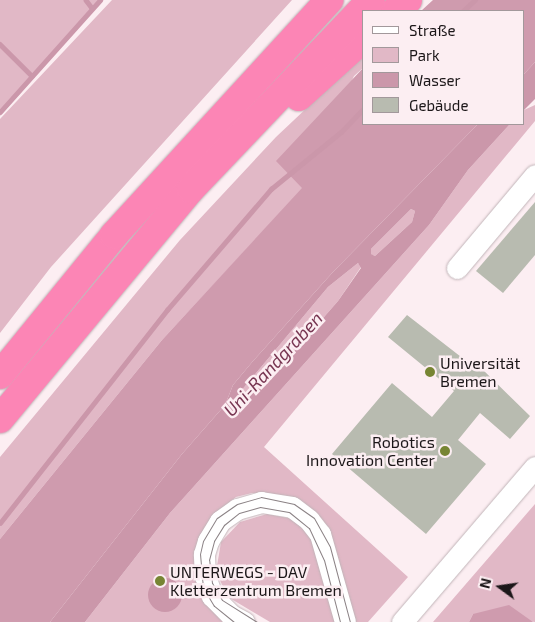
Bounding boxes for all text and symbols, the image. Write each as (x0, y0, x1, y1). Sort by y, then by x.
legend (362, 10, 525, 125)
text: Straße (409, 21, 455, 39)
text: Park (409, 46, 440, 64)
text: Wasser (409, 71, 461, 89)
text: Gebäude (409, 96, 468, 114)
water label: Uni-Randgraben (219, 307, 327, 421)
place label: Universität Bremen (440, 353, 520, 391)
marker: Universität Bremen (424, 366, 436, 378)
place label: Robotics Innovation Center (306, 432, 435, 470)
marker: Robotics Innovation Center (439, 445, 451, 457)
place label: UNTERWEGS - DAV Kletterzentrum Bremen (170, 562, 342, 600)
north arrow (475, 562, 525, 612)
marker: UNTERWEGS - DAV Kletterzentrum Bremen (154, 575, 166, 587)
text: N (475, 576, 494, 590)

